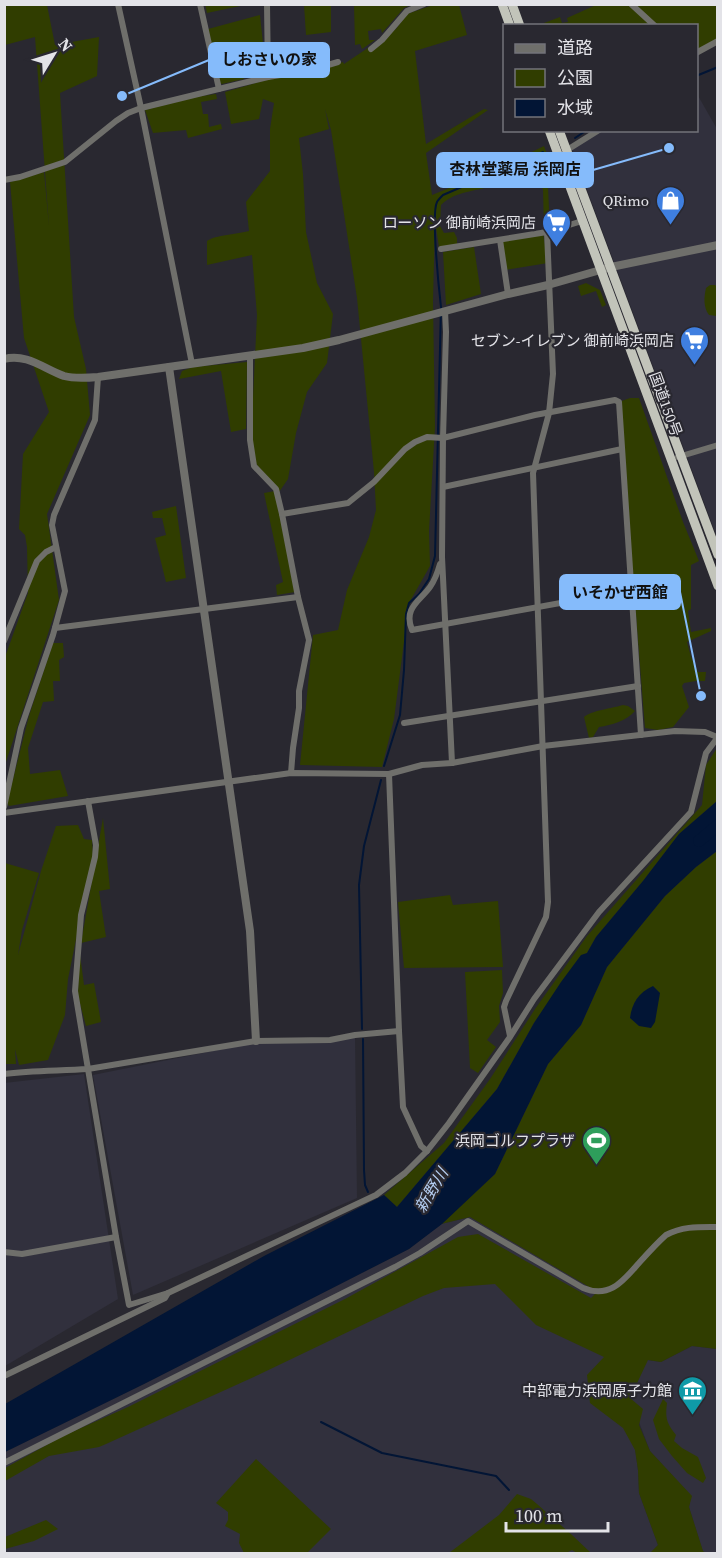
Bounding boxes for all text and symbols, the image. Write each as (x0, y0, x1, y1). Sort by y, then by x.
north arrow (24, 24, 84, 84)
legend (503, 24, 698, 132)
text: N (54, 33, 78, 56)
text: 道路 (557, 35, 593, 60)
callout: しおさいの家 (209, 43, 329, 77)
text: しおさいの家 (221, 48, 317, 70)
text: 公園 (557, 65, 593, 90)
text: 水域 (557, 95, 593, 120)
callout: 杏林堂薬局 浜岡店 (437, 153, 593, 187)
text: 杏林堂薬局 浜岡店 (449, 158, 581, 180)
shop icon: QRimo (654, 184, 686, 226)
place label: QRimo (603, 190, 649, 211)
supermarket icon: ローソン 御前崎浜岡店 (541, 206, 573, 248)
place label: ローソン 御前崎浜岡店 (383, 212, 536, 233)
supermarket icon: セブン-イレブン 御前崎浜岡店 (679, 324, 711, 366)
place label: セブン-イレブン 御前崎浜岡店 (471, 330, 674, 351)
street label: 国道150号 (645, 369, 687, 439)
callout: いそかぜ西館 (560, 575, 680, 609)
text: いそかぜ西館 (572, 581, 668, 603)
sports icon: 浜岡ゴルフプラザ (580, 1124, 612, 1166)
place label: 浜岡ゴルフプラザ (455, 1130, 575, 1151)
water label: 新野川 (409, 1162, 454, 1216)
museum icon: 中部電力浜岡原子力館 (677, 1374, 709, 1416)
place label: 中部電力浜岡原子力館 (522, 1380, 672, 1401)
scale bar (506, 1495, 608, 1533)
text: 100 m (515, 1503, 562, 1528)

